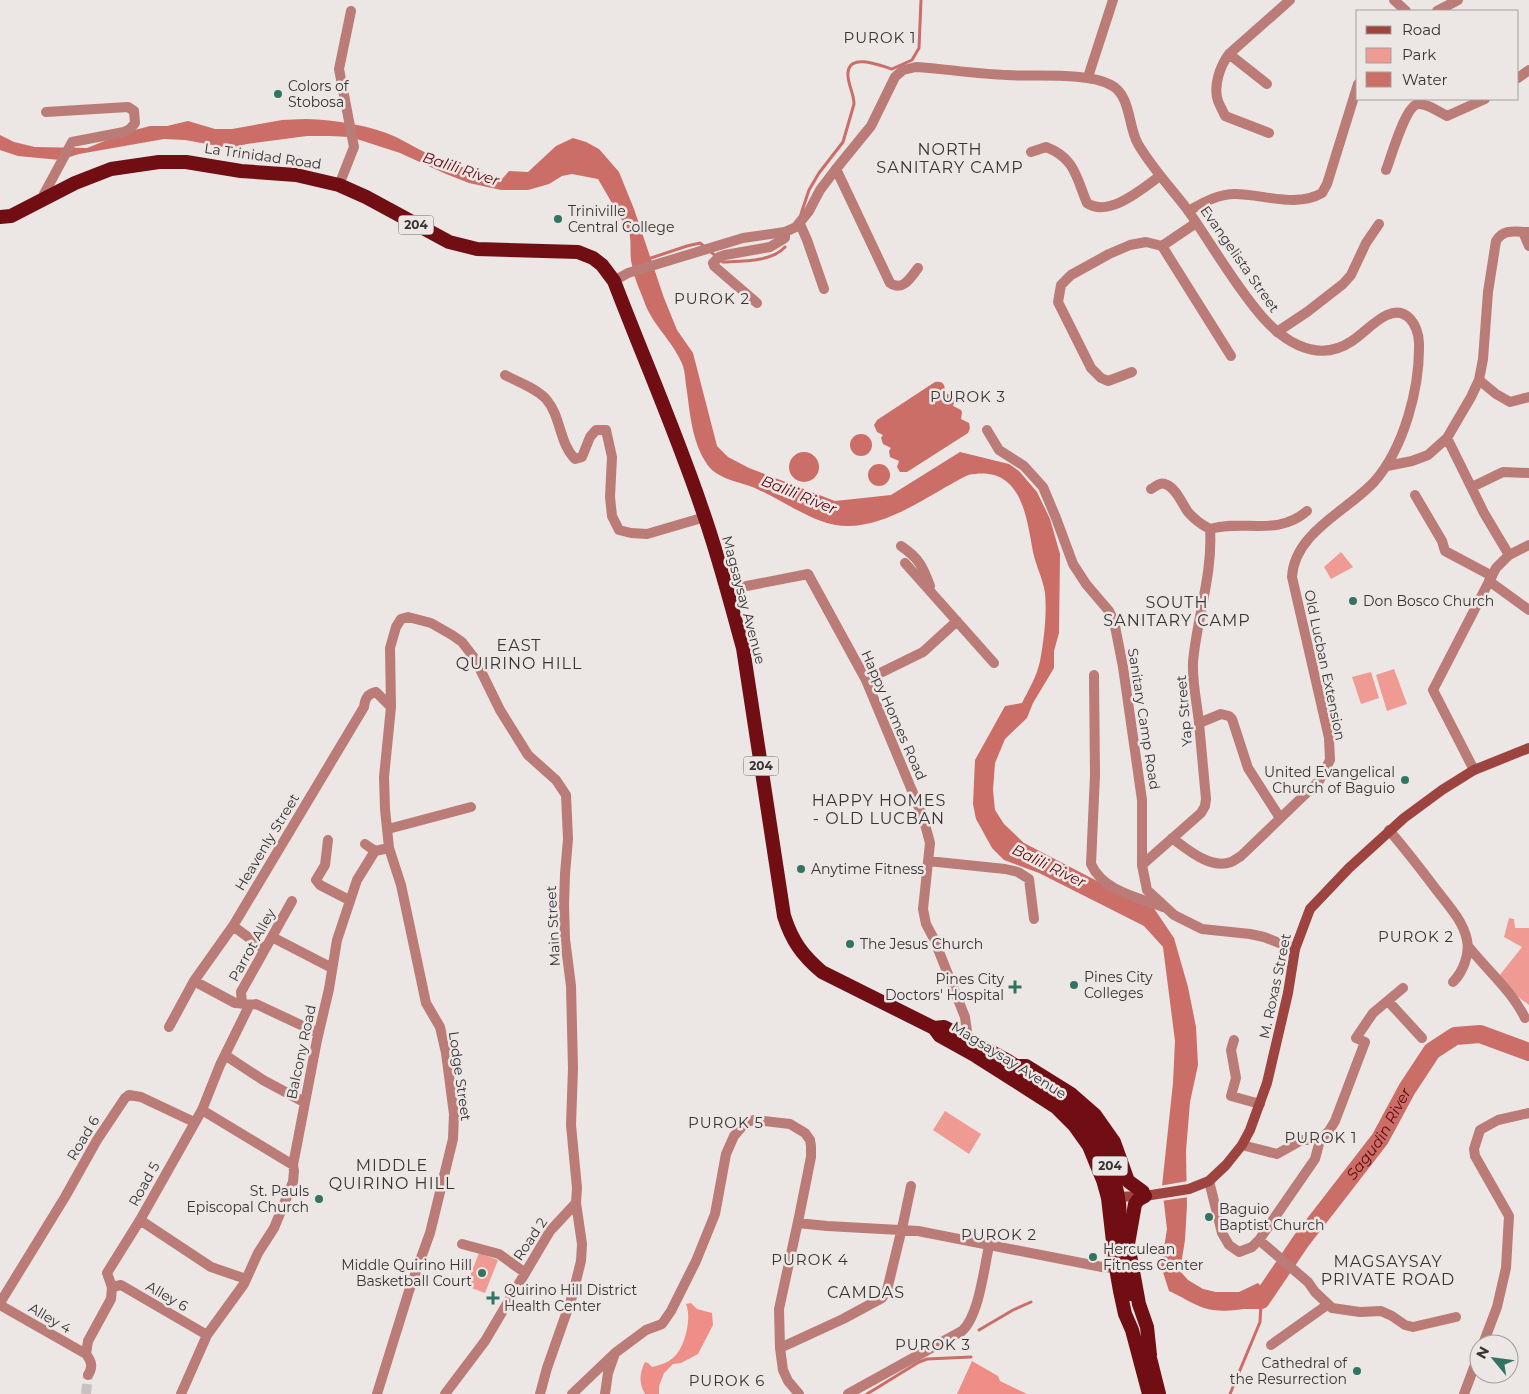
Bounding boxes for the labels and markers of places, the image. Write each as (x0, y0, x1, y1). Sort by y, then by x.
place label: Colors of Stobosa (288, 77, 350, 111)
marker: Colors of Stobosa (272, 88, 284, 100)
place label: Triniville Central College (568, 202, 674, 236)
marker: Triniville Central College (552, 213, 564, 225)
place label: Don Bosco Church (1363, 592, 1494, 610)
marker: Don Bosco Church (1347, 595, 1359, 607)
place label: United Evangelical Church of Baguio (1264, 763, 1395, 797)
marker: United Evangelical Church of Baguio (1399, 774, 1411, 786)
place label: Anytime Fitness (811, 860, 924, 878)
marker: Anytime Fitness (795, 863, 807, 875)
place label: The Jesus Church (860, 935, 983, 953)
marker: The Jesus Church (844, 938, 856, 950)
place label: Pines City Colleges (1084, 968, 1153, 1002)
place label: Pines City Doctors' Hospital (885, 970, 1004, 1004)
marker: Pines City Colleges (1068, 979, 1080, 991)
marker: Pines City Doctors' Hospital (1008, 980, 1022, 994)
place label: St. Pauls Episcopal Church (186, 1182, 309, 1216)
marker: St. Pauls Episcopal Church (313, 1193, 325, 1205)
place label: Baguio Baptist Church (1219, 1200, 1324, 1234)
marker: Baguio Baptist Church (1203, 1211, 1215, 1223)
place label: Herculean Fitness Center (1103, 1240, 1204, 1274)
marker: Herculean Fitness Center (1087, 1251, 1099, 1263)
place label: Middle Quirino Hill Basketball Court (341, 1256, 472, 1290)
marker: Middle Quirino Hill Basketball Court (476, 1267, 488, 1279)
place label: Quirino Hill District Health Center (504, 1281, 638, 1315)
marker: Quirino Hill District Health Center (486, 1291, 500, 1305)
place label: Cathedral of the Resurrection (1230, 1354, 1348, 1388)
marker: Cathedral of the Resurrection (1351, 1365, 1363, 1377)

